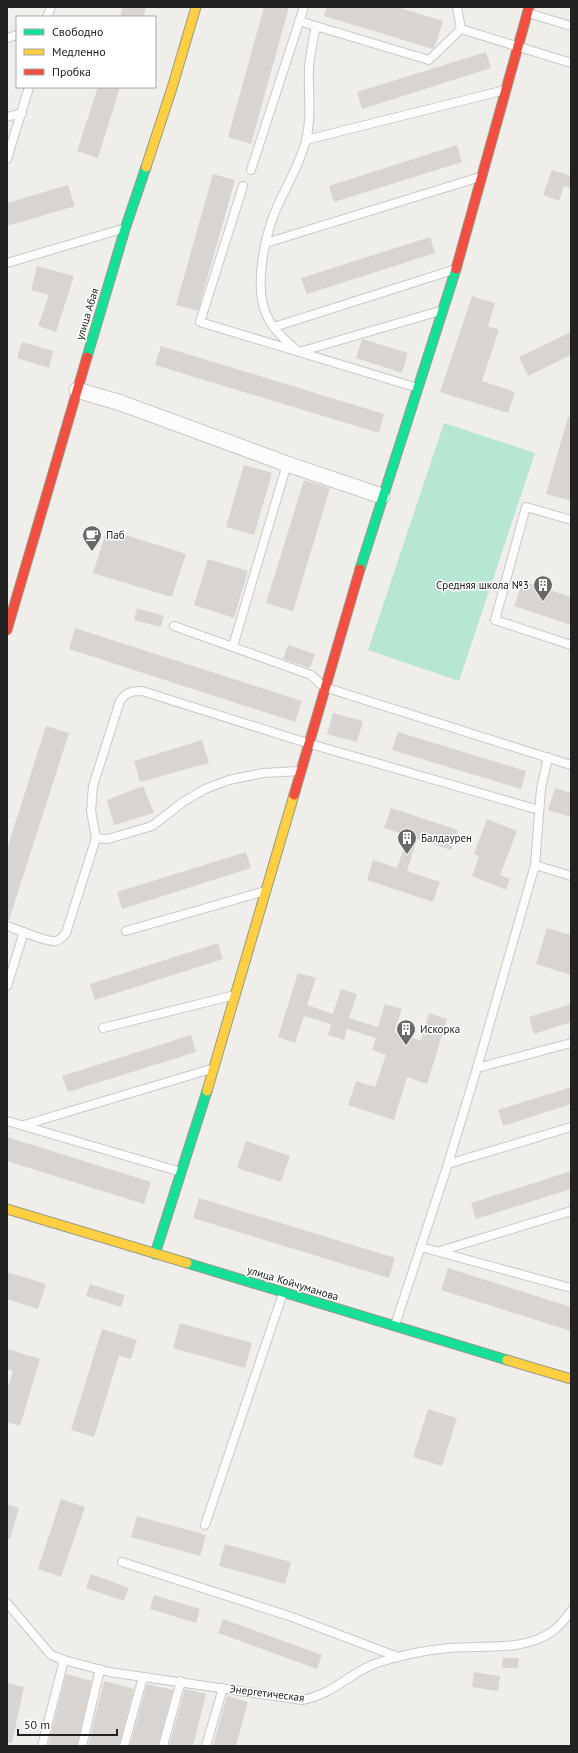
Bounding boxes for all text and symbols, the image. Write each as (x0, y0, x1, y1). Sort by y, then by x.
legend (16, 16, 156, 88)
text: Свободно (52, 24, 103, 39)
text: Медленно (52, 44, 106, 59)
text: Пробка (52, 64, 91, 79)
street label: улица Абая (72, 286, 102, 342)
cafe icon: Паб (81, 524, 103, 552)
place label: Паб (106, 528, 125, 542)
building icon: Средняя школа №3 (532, 574, 554, 602)
place label: Средняя школа №3 (436, 578, 529, 592)
building icon: Балдаурен (396, 827, 418, 855)
place label: Балдаурен (421, 831, 472, 845)
building icon: Искоркa (395, 1018, 417, 1046)
place label: Искоркa (420, 1022, 460, 1036)
street label: улица Койчуманова (246, 1262, 340, 1304)
street label: Энергетическая (229, 1681, 305, 1705)
scale bar (18, 1711, 117, 1737)
text: 50 m (24, 1717, 50, 1732)

